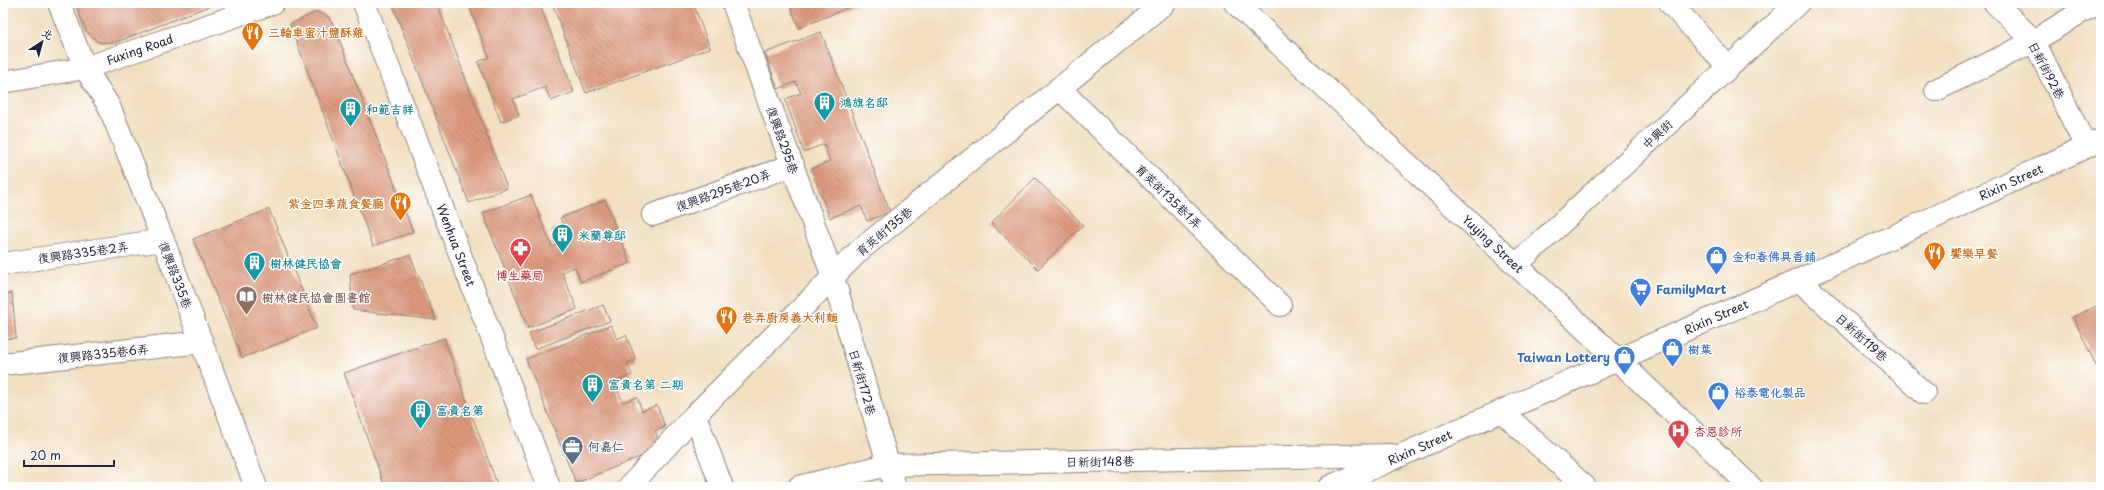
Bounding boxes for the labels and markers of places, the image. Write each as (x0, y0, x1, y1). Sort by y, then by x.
restaurant icon: 三輪車蜜汁鹽酥雞 (239, 19, 265, 52)
place label: 三輪車蜜汁鹽酥雞 (268, 23, 364, 41)
building icon: 鴻旗名邸 (811, 89, 837, 122)
place label: 鴻旗名邸 (840, 93, 888, 111)
building icon: 和範吉祥 (338, 96, 364, 129)
place label: 和範吉祥 (366, 100, 414, 118)
restaurant icon: 紫金四季蔬食餐廳 (387, 190, 413, 223)
place label: 紫金四季蔬食餐廳 (288, 194, 384, 212)
building icon: 米蘭尊邸 (550, 222, 576, 255)
place label: 米蘭尊邸 (578, 226, 626, 244)
pharmacy icon: 博生藥局 (507, 235, 533, 268)
restaurant icon: 饗樂早餐 (1922, 240, 1948, 273)
shop icon: 金和春佛具香鋪 (1703, 243, 1729, 276)
place label: 饗樂早餐 (1950, 244, 1998, 262)
place label: 金和春佛具香鋪 (1732, 247, 1816, 265)
building icon: 樹林健民協會 (242, 250, 268, 283)
place label: 樹林健民協會 (270, 254, 342, 272)
place label: 博生藥局 (496, 266, 544, 284)
supermarket icon: FamilyMart (1628, 276, 1654, 309)
place label: FamilyMart (1656, 280, 1727, 298)
library icon: 樹林健民協會圖書館 (234, 284, 260, 317)
place label: 樹林健民協會圖書館 (262, 288, 371, 306)
restaurant icon: 巷弄廚房義大利麵 (713, 304, 739, 337)
place label: 巷弄廚房義大利麵 (742, 308, 838, 326)
shop icon: 樹葉 (1659, 336, 1685, 369)
place label: 樹葉 (1688, 340, 1712, 358)
shop icon: Taiwan Lottery (1612, 344, 1638, 377)
place label: Taiwan Lottery (1517, 348, 1610, 366)
building icon: 富貴名第 二期 (579, 371, 605, 404)
place label: 富貴名第 二期 (608, 375, 684, 393)
shop icon: 裕泰電化製品 (1705, 379, 1731, 412)
place label: 裕泰電化製品 (1734, 383, 1806, 401)
building icon: 富貴名第 (408, 397, 434, 430)
place label: 富貴名第 (436, 401, 484, 419)
hospital icon: 杏恩診所 (1665, 418, 1691, 451)
place label: 杏恩診所 (1694, 422, 1743, 440)
office icon: 何嘉仁 (560, 433, 586, 466)
place label: 何嘉仁 (588, 437, 624, 455)

